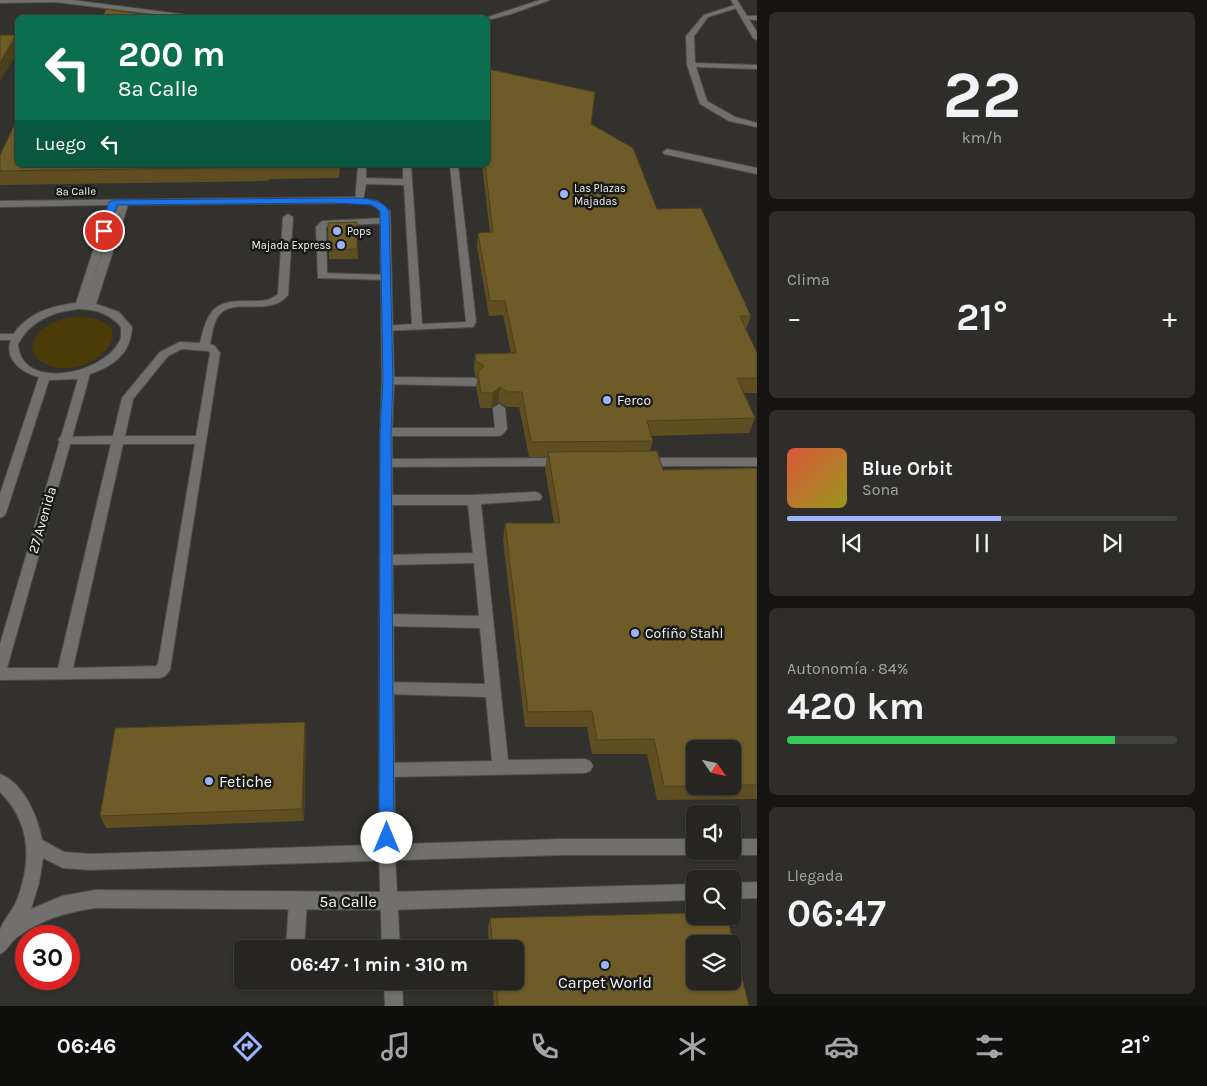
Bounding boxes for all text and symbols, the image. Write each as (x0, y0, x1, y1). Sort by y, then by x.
text: 200 m (118, 34, 226, 75)
icon: left (35, 35, 100, 100)
text: 22 (943, 57, 1021, 133)
text: 8a Calle (118, 76, 198, 102)
text: km/h (962, 128, 1002, 147)
icon: left (96, 130, 124, 158)
text: Luego (35, 133, 86, 155)
place label: Las Plazas Majadas (574, 182, 626, 208)
street label: 8a Calle (56, 185, 96, 198)
marker: Las Plazas Majadas (558, 188, 570, 200)
pin (83, 210, 125, 252)
icon: arrive (90, 217, 118, 245)
marker: Pops (331, 225, 343, 237)
place label: Pops (347, 225, 372, 238)
place label: Majada Express (252, 239, 331, 252)
marker: Majada Express (335, 239, 347, 251)
text: Clima (787, 270, 830, 289)
text: 21° (956, 295, 1008, 340)
text: − (787, 301, 802, 334)
text: + (1162, 301, 1177, 334)
place label: Ferco (617, 392, 651, 409)
marker: Ferco (601, 394, 613, 406)
text: Blue Orbit (862, 458, 953, 480)
text: Sona (862, 480, 899, 499)
street label: 27 Avenida (25, 485, 60, 555)
icon: previous (838, 529, 866, 557)
icon: pause (968, 529, 996, 557)
icon: next (1098, 529, 1126, 557)
place label: Cofiño Stahl (645, 625, 723, 642)
marker: Cofiño Stahl (629, 627, 641, 639)
text: Autonomía · 84% (787, 659, 908, 678)
text: 420 km (787, 684, 925, 729)
north arrow (686, 740, 741, 795)
map controls (686, 740, 741, 990)
place label: Fetiche (219, 772, 272, 791)
marker: Fetiche (203, 775, 215, 787)
button: sound (686, 805, 741, 860)
position arrow (360, 811, 412, 863)
text: Llegada (787, 866, 843, 885)
button: search (686, 870, 741, 925)
text: 06:47 (787, 891, 886, 936)
street label: 5a Calle (319, 892, 377, 911)
speed limit sign: 30 (15, 925, 80, 990)
button: layers (686, 935, 741, 990)
text: 06:47 · 1 min · 310 m (290, 954, 468, 976)
marker: Carpet World (599, 959, 611, 971)
place label: Carpet World (558, 973, 652, 992)
icon: directions (230, 1029, 265, 1064)
icon: music (378, 1029, 413, 1064)
icon: phone (527, 1029, 562, 1064)
icon: climate (675, 1029, 710, 1064)
icon: car (824, 1029, 859, 1064)
icon: filters (972, 1029, 1007, 1064)
text: 06:46 (57, 1033, 116, 1059)
text: 21° (1121, 1033, 1150, 1059)

